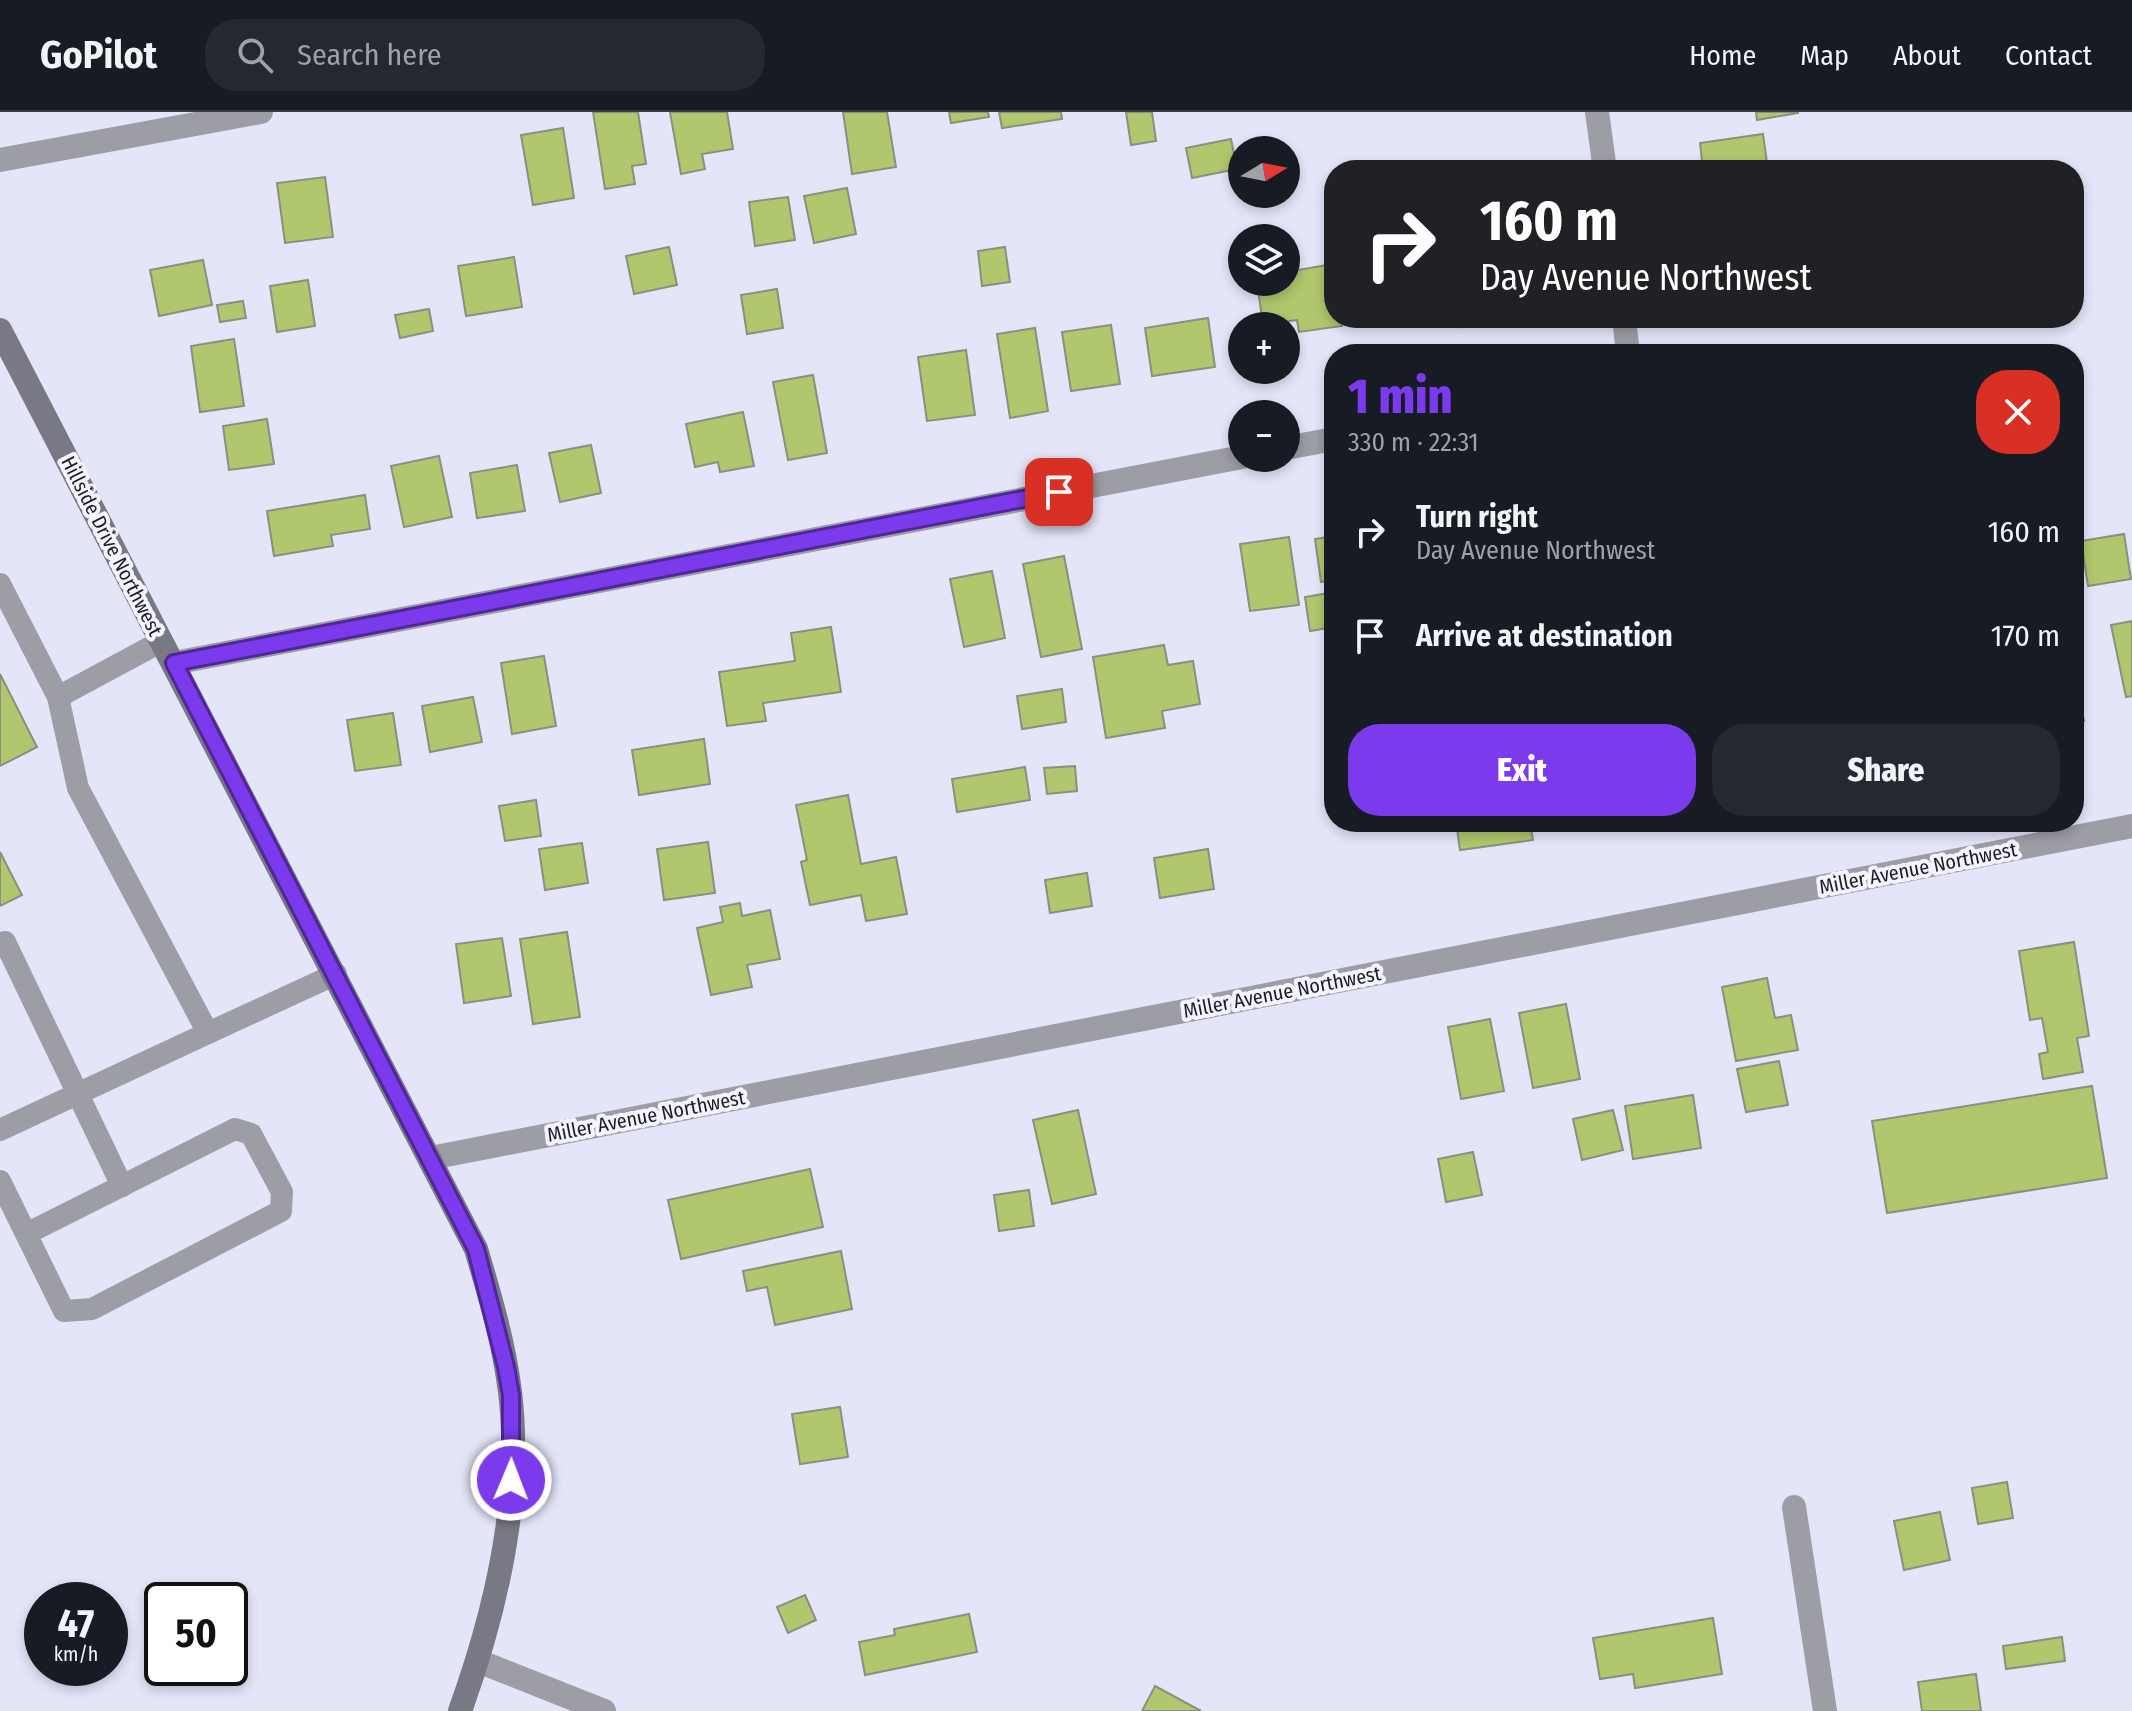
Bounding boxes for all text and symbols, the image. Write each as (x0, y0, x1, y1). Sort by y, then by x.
search box (205, 19, 765, 91)
text: GoPilot (40, 32, 157, 78)
icon: search (233, 33, 277, 77)
text: Search here (297, 37, 442, 73)
text: Home (1689, 39, 1756, 72)
text: Map (1800, 39, 1849, 72)
text: About (1893, 39, 1961, 72)
text: Contact (2005, 39, 2092, 72)
north arrow (1228, 136, 1300, 208)
map controls (1228, 136, 1300, 472)
text: 160 m (1480, 188, 1618, 255)
icon: right (1348, 192, 1452, 296)
button: layers (1228, 224, 1300, 296)
text: Day Avenue Northwest (1480, 256, 1811, 300)
button: + (1228, 312, 1300, 384)
text: 1 min (1348, 368, 1452, 426)
button: close (1976, 370, 2060, 454)
button: − (1228, 400, 1300, 472)
text: 330 m · 22:31 (1348, 427, 1479, 458)
street label: Hillside Drive Northwest (56, 452, 168, 640)
pin (1025, 458, 1093, 526)
icon: arrive (1037, 470, 1081, 514)
text: Turn right (1416, 499, 1538, 535)
icon: right (1348, 510, 1392, 554)
text: 160 m (1988, 514, 2060, 550)
text: Day Avenue Northwest (1416, 535, 1655, 566)
icon: arrive (1348, 614, 1392, 658)
text: Arrive at destination (1416, 618, 1673, 654)
text: 170 m (1991, 618, 2060, 654)
button: Exit (1348, 724, 1696, 816)
button: Share (1712, 724, 2060, 816)
street label: Miller Avenue Northwest (1817, 837, 2019, 899)
street label: Miller Avenue Northwest (1181, 961, 1383, 1023)
street label: Miller Avenue Northwest (545, 1085, 747, 1147)
position arrow (469, 1438, 553, 1522)
speed limit sign: 50 (144, 1582, 248, 1686)
text: 47 (58, 1600, 94, 1648)
text: km/h (54, 1642, 98, 1666)

